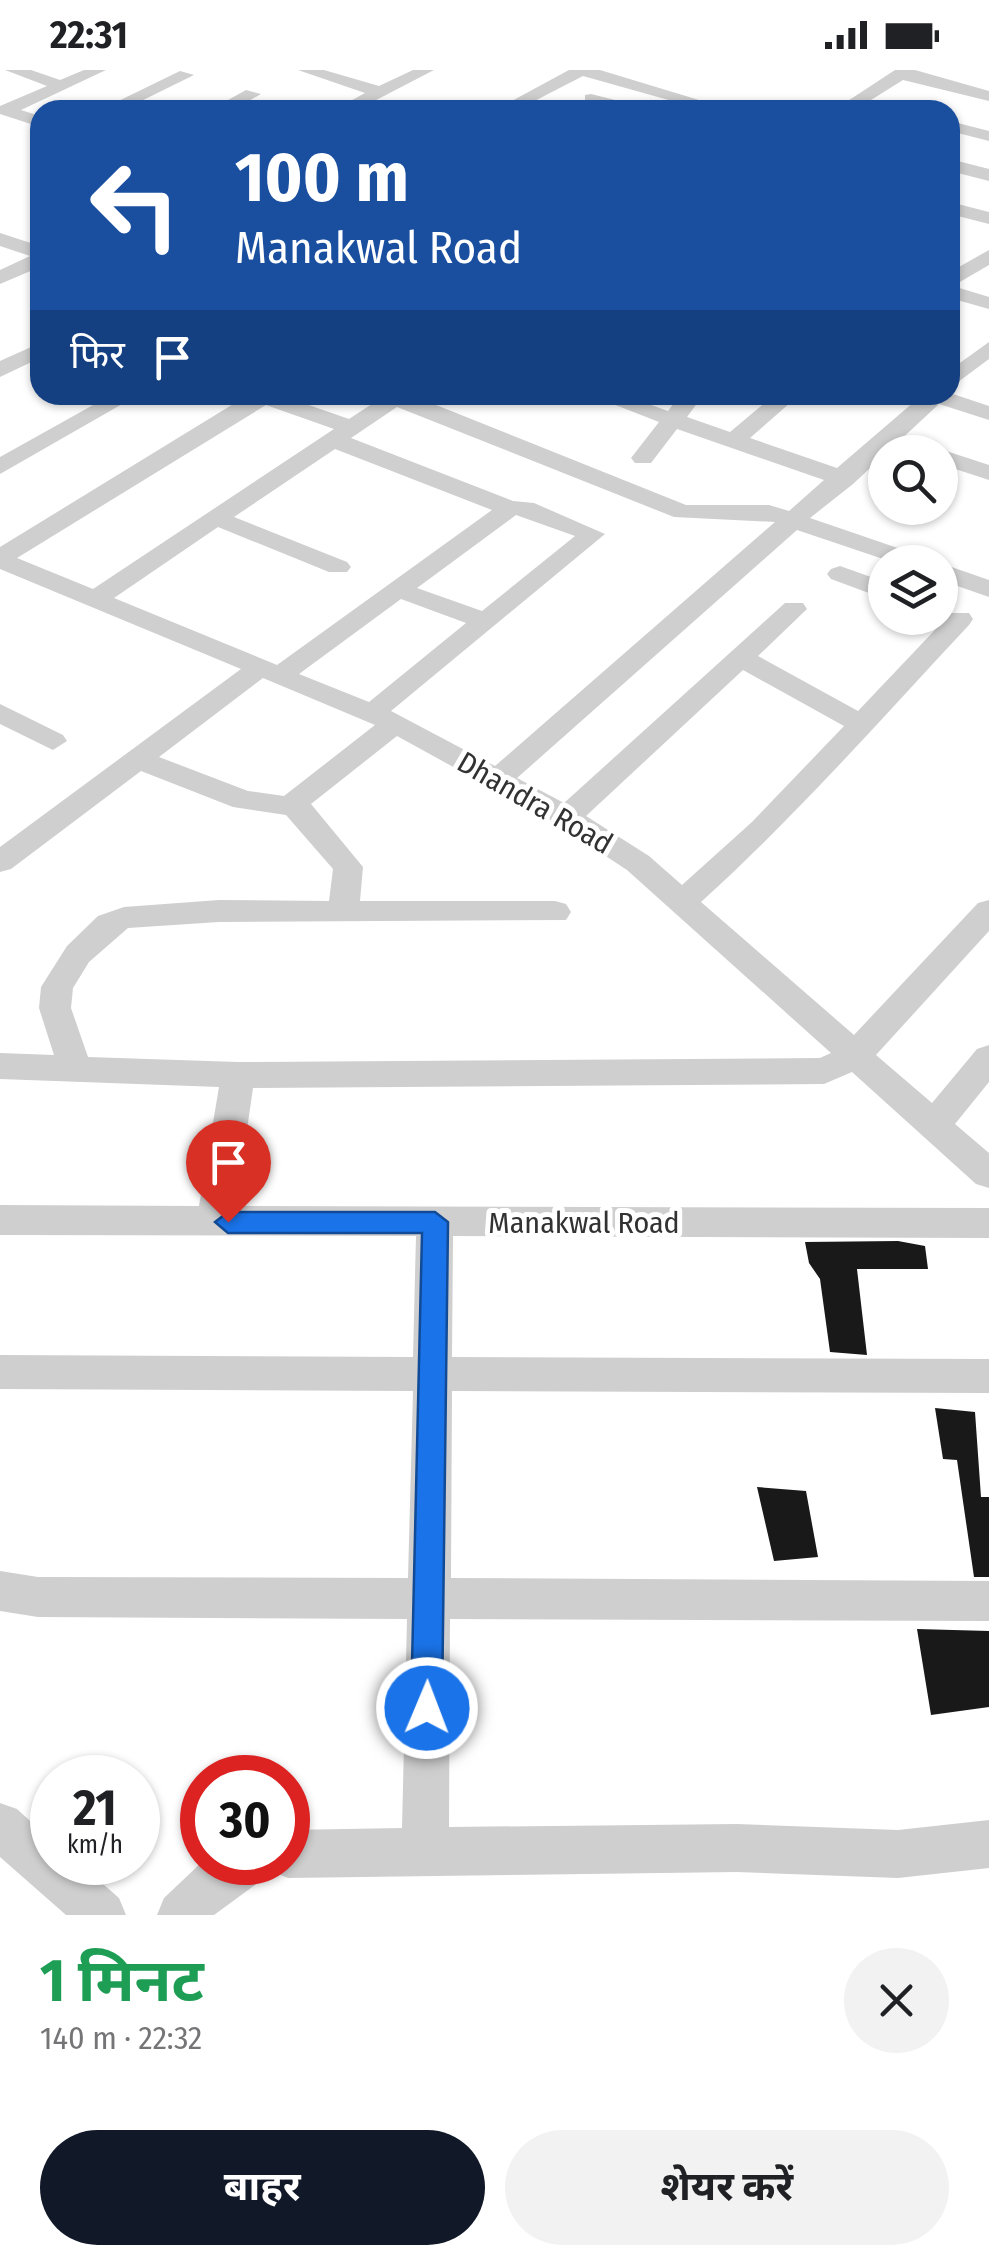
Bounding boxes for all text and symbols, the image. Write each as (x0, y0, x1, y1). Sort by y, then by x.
text: 22:31 (50, 12, 128, 58)
text: 100 m (235, 136, 409, 220)
icon: left (70, 140, 200, 270)
text: Manakwal Road (235, 221, 522, 275)
icon: arrive (145, 330, 200, 385)
text: फिर (70, 332, 125, 378)
map controls (868, 435, 958, 635)
button: search (868, 435, 958, 525)
button: layers (868, 545, 958, 635)
street label: Dhandra Road (451, 744, 619, 862)
pin (186, 1120, 271, 1223)
icon: arrive (201, 1135, 256, 1190)
street label: Manakwal Road (488, 1205, 680, 1241)
position arrow (375, 1656, 479, 1760)
speed limit sign: 30 (180, 1755, 310, 1885)
text: 21 (73, 1778, 117, 1838)
text: km/h (67, 1830, 123, 1860)
text: 1 मिनट (40, 1945, 204, 2017)
button: close (844, 1948, 949, 2053)
text: 140 m · 22:32 (40, 2019, 202, 2057)
button: बाहर (40, 2130, 485, 2245)
button: शेयर करें (505, 2130, 949, 2245)

